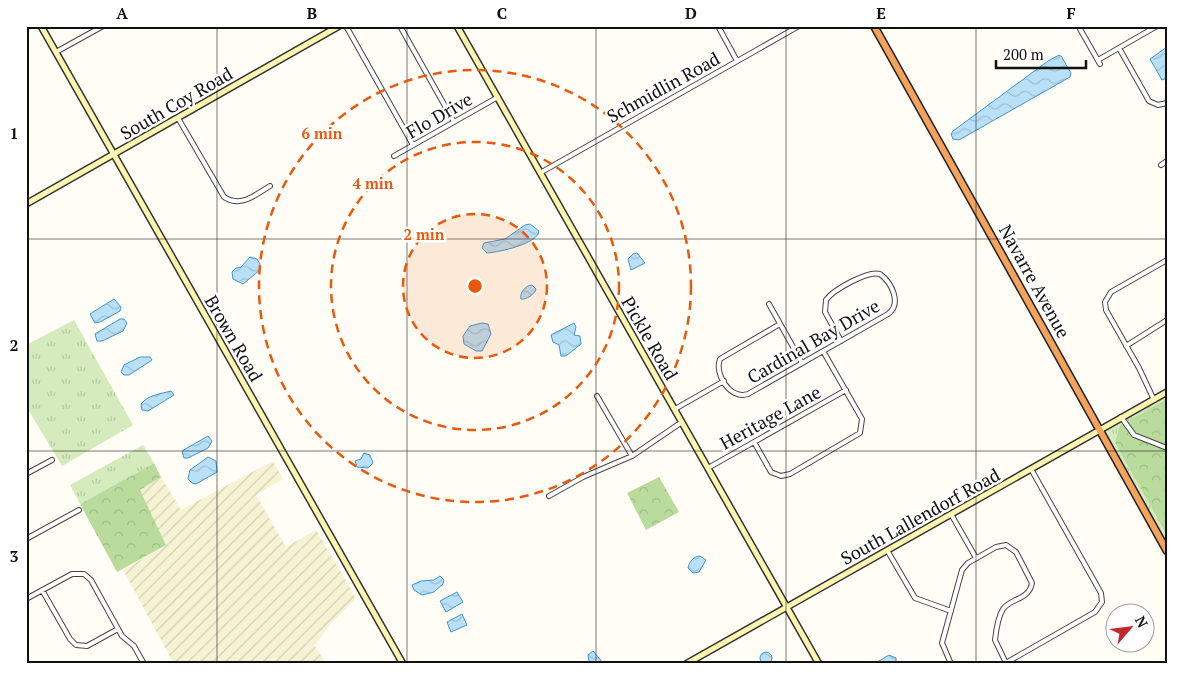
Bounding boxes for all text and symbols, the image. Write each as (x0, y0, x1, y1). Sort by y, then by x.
text: A (116, 2, 128, 24)
text: B (307, 2, 317, 24)
text: C (497, 2, 507, 24)
text: D (685, 2, 697, 24)
text: E (876, 2, 886, 24)
text: F (1066, 2, 1076, 24)
scale bar (996, 38, 1086, 70)
text: 200 m (1003, 44, 1044, 64)
street label: Schmidlin Road (602, 46, 724, 128)
street label: South Coy Road (115, 61, 237, 145)
street label: Flo Drive (402, 86, 476, 144)
text: 1 (9, 122, 19, 144)
text: 6 min (301, 123, 343, 143)
text: 4 min (352, 173, 394, 193)
street label: Navarre Avenue (994, 220, 1076, 342)
text: 2 min (403, 224, 445, 244)
centre of rings (466, 277, 484, 295)
street label: Brown Road (200, 290, 268, 386)
street label: Pickle Road (616, 292, 684, 384)
street label: Cardinal Bay Drive (742, 293, 884, 389)
text: 2 (9, 334, 19, 356)
street label: Heritage Lane (715, 379, 825, 455)
street label: South Lallendorf Road (836, 462, 1004, 570)
text: 3 (9, 545, 19, 567)
north arrow (1106, 602, 1156, 652)
text: N (1131, 613, 1153, 631)

